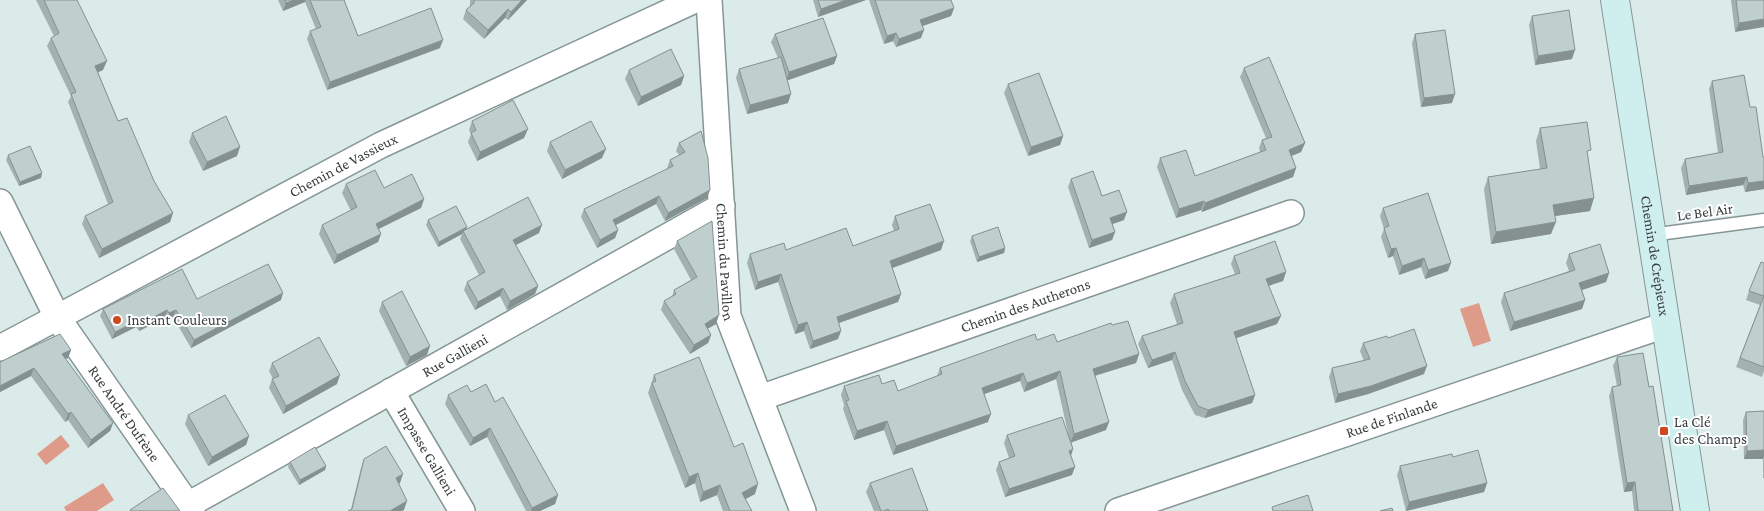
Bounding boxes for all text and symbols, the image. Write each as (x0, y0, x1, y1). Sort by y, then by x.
street label: Chemin de Vassieux (287, 131, 400, 200)
street label: Chemin de Crépieux (1638, 195, 1672, 317)
street label: Le Bel Air (1676, 200, 1735, 224)
street label: Chemin du Pavillon (713, 202, 737, 323)
street label: Chemin des Autherons (959, 276, 1092, 335)
place label: Instant Couleurs (127, 312, 227, 328)
marker: Instant Couleurs (111, 314, 123, 326)
street label: Rue Gallieni (419, 331, 491, 380)
street label: Rue André Dufrène (85, 363, 163, 465)
street label: Rue de Finlande (1344, 395, 1440, 441)
street label: Impasse Gallieni (394, 404, 459, 498)
place label: La Clé des Champs (1674, 414, 1747, 448)
marker: La Clé des Champs (1658, 425, 1670, 437)

